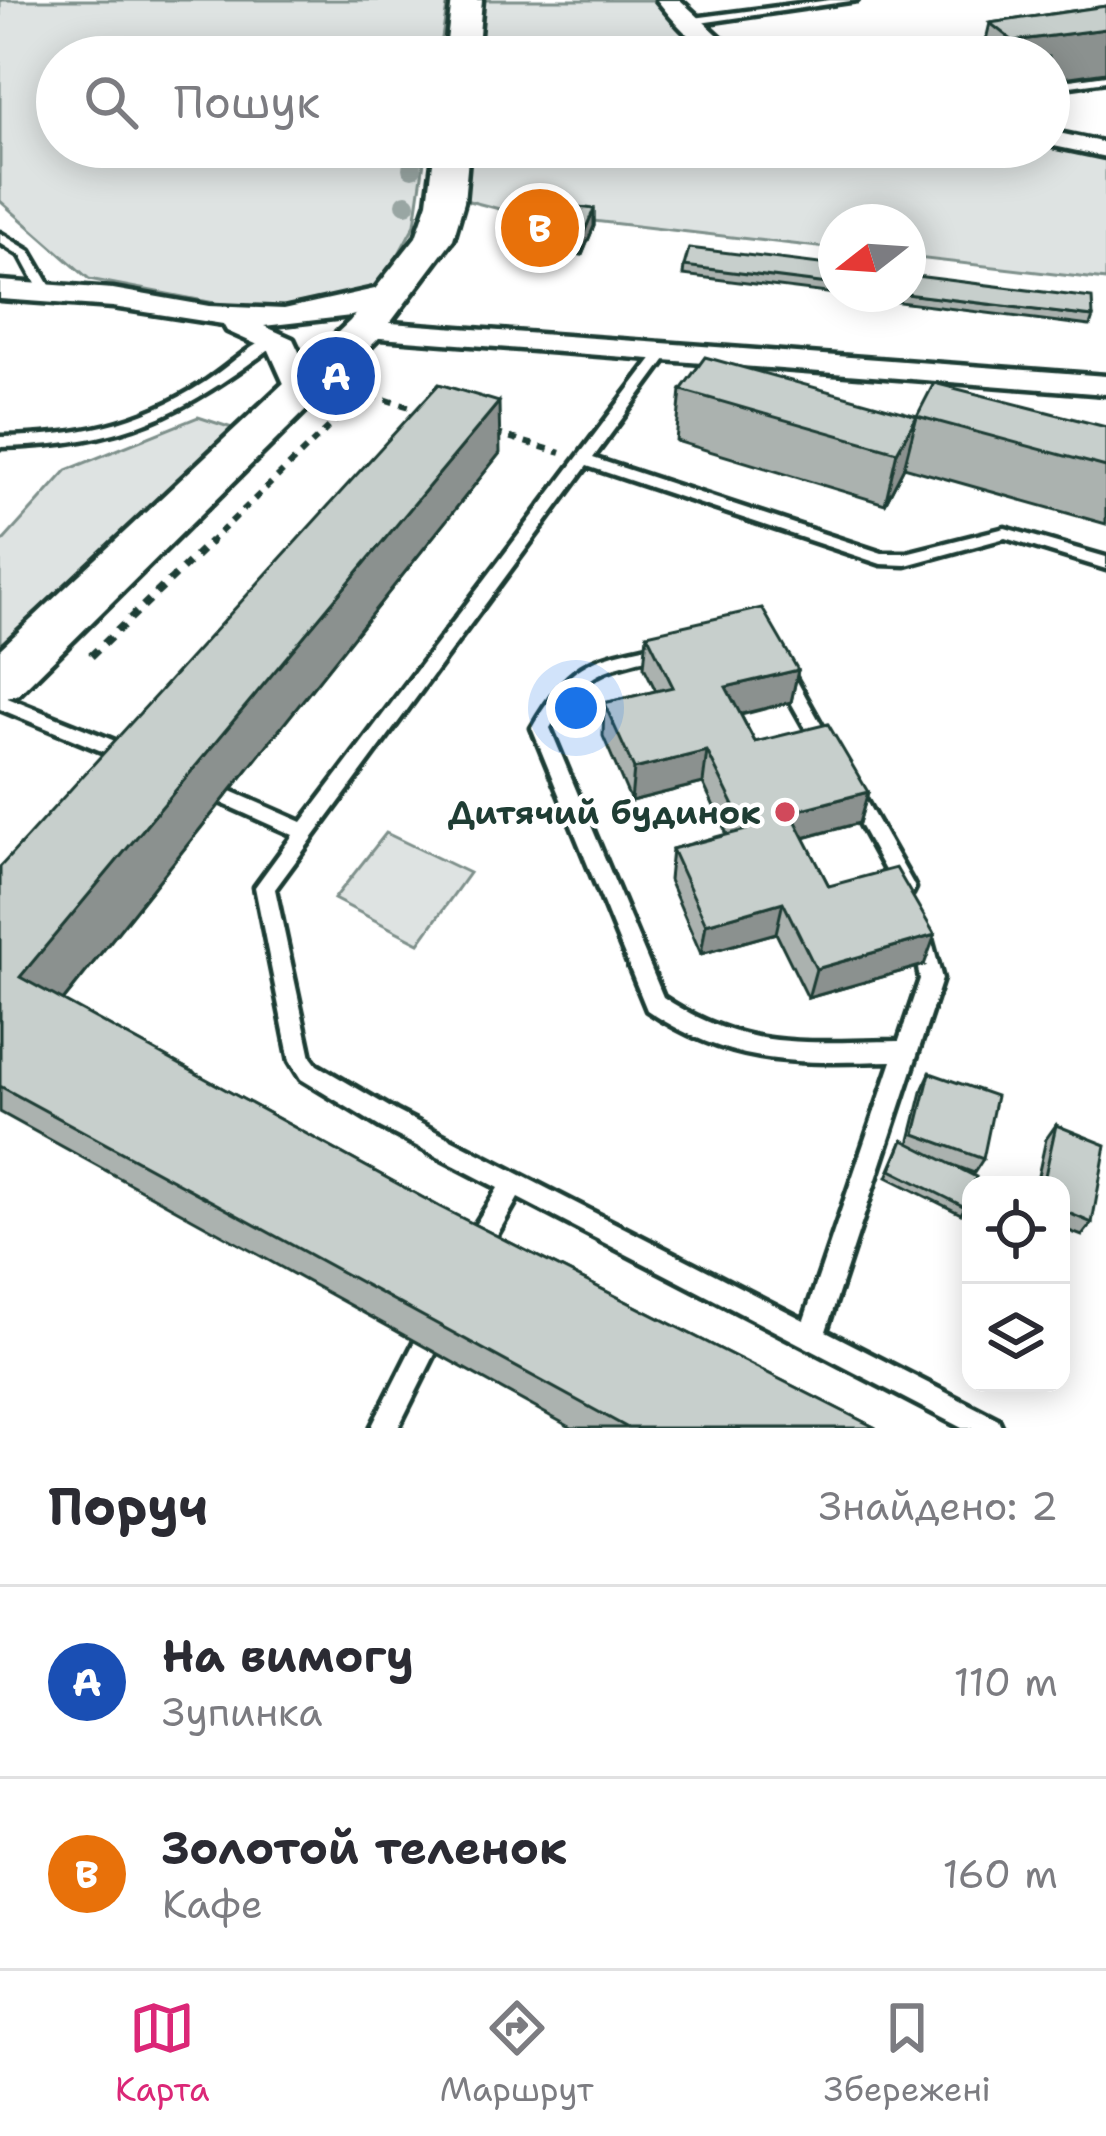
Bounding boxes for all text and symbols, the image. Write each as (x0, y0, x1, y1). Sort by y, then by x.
search box (36, 36, 1070, 168)
icon: search (78, 69, 144, 135)
text: Пошук (174, 72, 320, 132)
pin: B (501, 183, 579, 273)
north arrow (818, 204, 926, 312)
pin: A (297, 331, 375, 421)
your location (546, 678, 606, 738)
place label: Дитячий будинок (448, 790, 761, 835)
marker: Дитячий будинок (772, 799, 798, 825)
map controls (962, 1176, 1070, 1392)
button: locate (962, 1176, 1070, 1284)
button: layers (962, 1284, 1070, 1392)
text: Поруч (48, 1472, 208, 1540)
text: Знайдено: 2 (819, 1480, 1058, 1532)
text: На вимогу (162, 1626, 414, 1686)
text: A (72, 1656, 102, 1708)
text: 110 m (954, 1656, 1058, 1708)
text: Зупинка (162, 1686, 323, 1738)
text: Золотой теленок (162, 1818, 567, 1878)
text: B (75, 1848, 99, 1900)
text: 160 m (943, 1848, 1058, 1900)
text: Кафе (162, 1878, 263, 1930)
tab: Карта (115, 1995, 210, 2112)
tab: Маршрут (440, 1995, 594, 2112)
tab: Збережені (824, 1995, 991, 2112)

